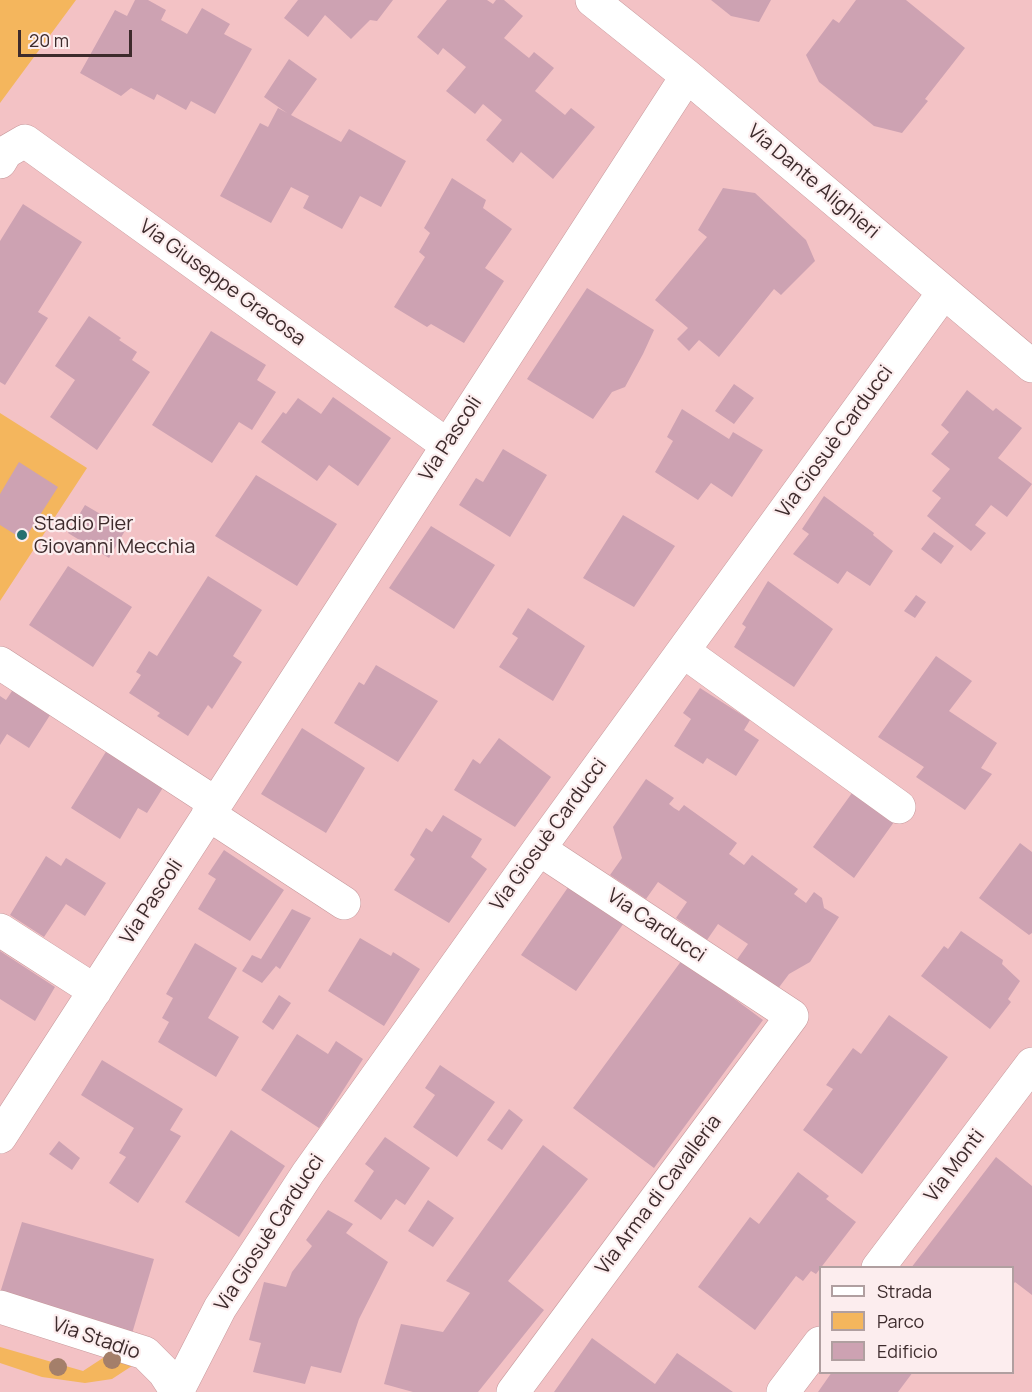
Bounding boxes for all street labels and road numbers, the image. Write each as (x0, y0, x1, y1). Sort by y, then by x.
street label: Via Dante Alighieri (742, 120, 884, 244)
street label: Via Giuseppe Gracosa (134, 215, 310, 351)
street label: Via Giosuè Carducci (772, 361, 898, 523)
street label: Via Pascoli (415, 392, 487, 486)
street label: Via Giosuè Carducci (486, 754, 612, 916)
street label: Via Pascoli (116, 855, 188, 949)
street label: Via Carducci (602, 884, 710, 968)
street label: Via Arma di Cavalleria (591, 1110, 727, 1280)
street label: Via Monti (920, 1125, 990, 1207)
street label: Via Giosuè Carducci (210, 1150, 330, 1316)
street label: Via Stadio (49, 1313, 143, 1365)

